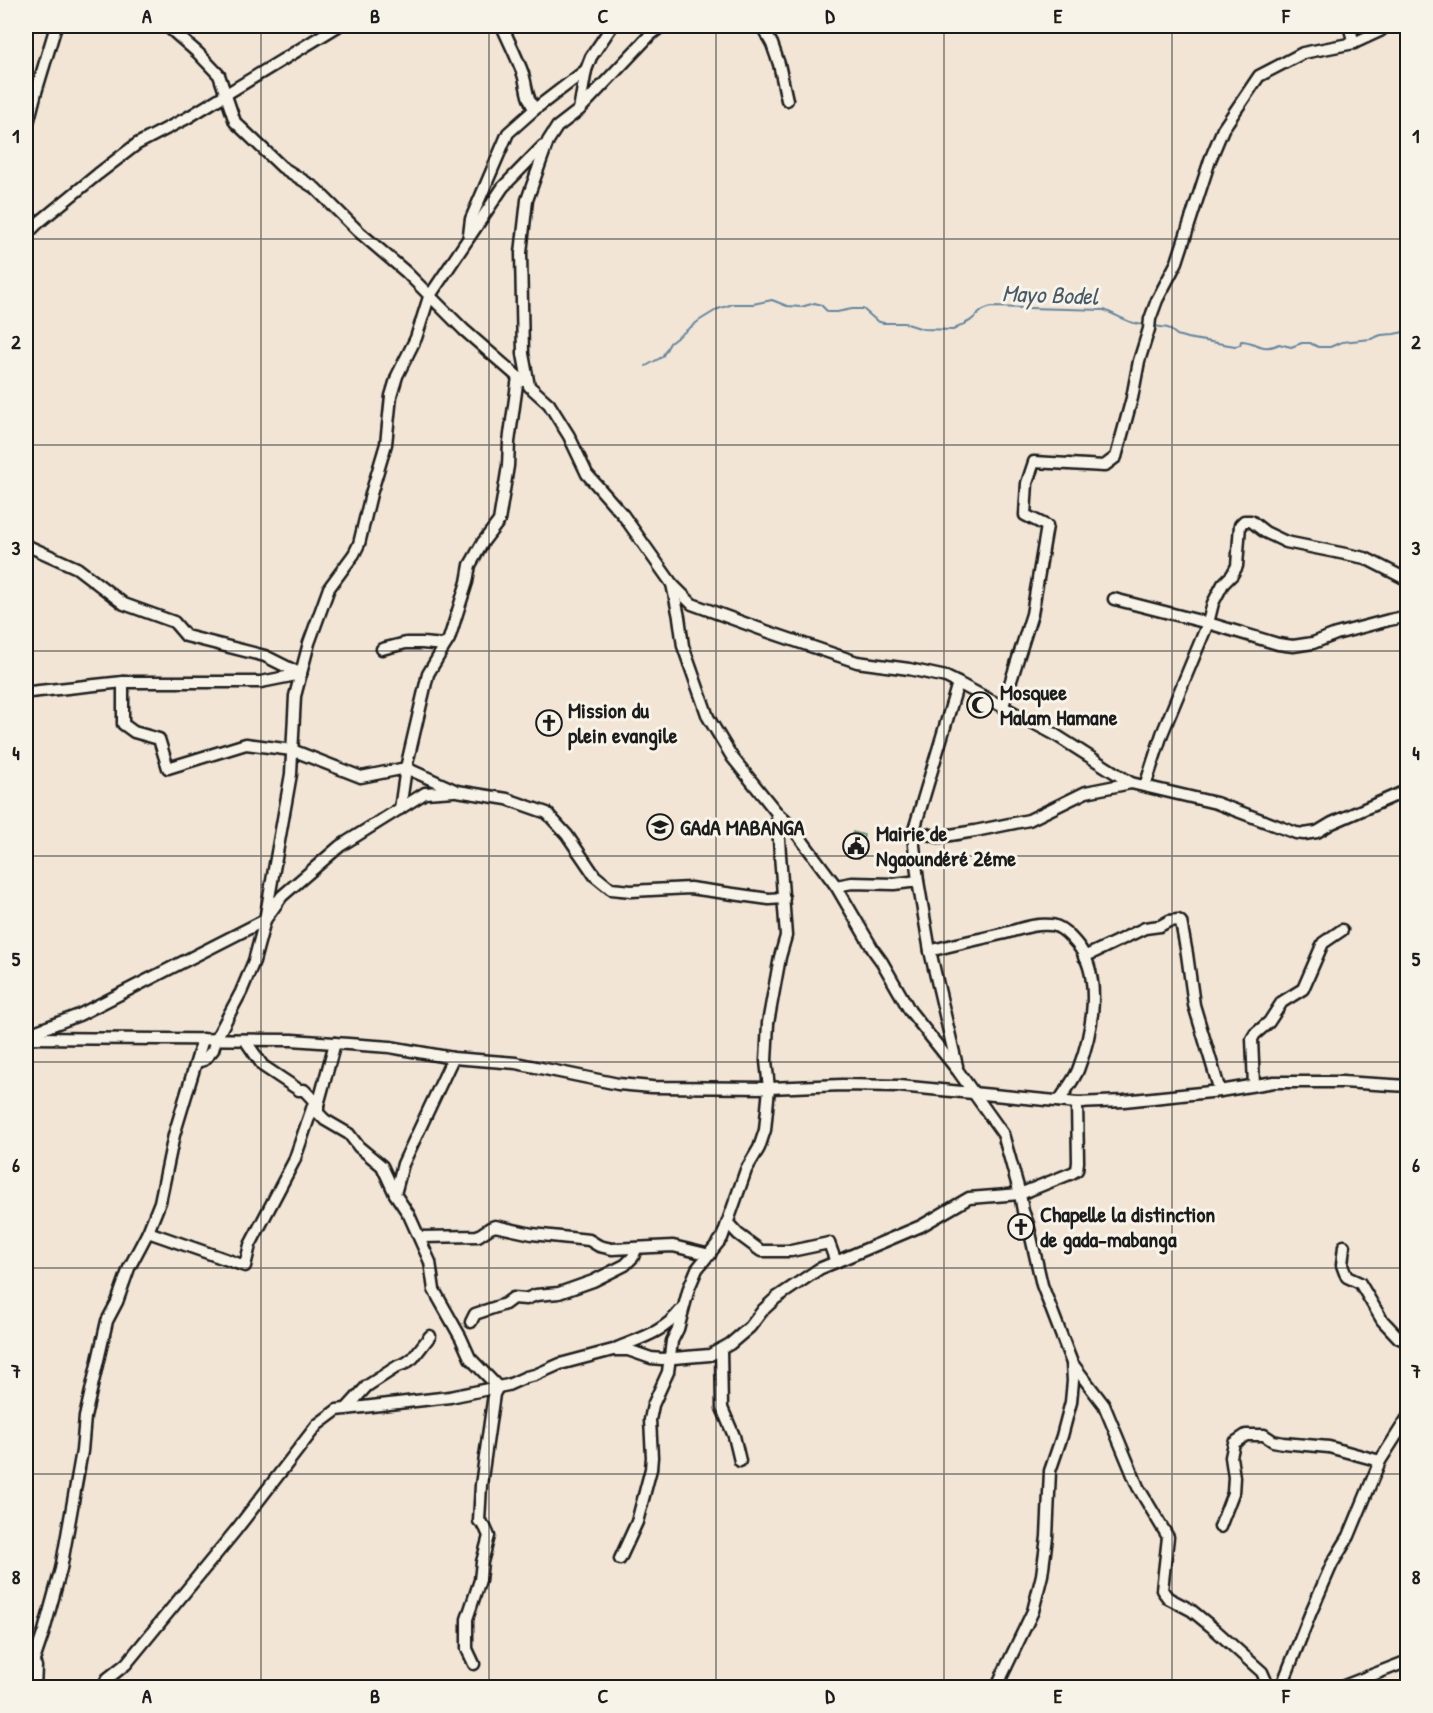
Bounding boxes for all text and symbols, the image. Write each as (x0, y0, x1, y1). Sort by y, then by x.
text: A (142, 2, 152, 29)
text: B (370, 2, 380, 29)
text: C (598, 2, 609, 29)
text: D (825, 2, 835, 29)
text: E (1054, 2, 1063, 29)
text: F (1281, 2, 1291, 29)
text: 1 (12, 122, 20, 149)
text: 1 (1412, 122, 1420, 149)
water label: Mayo Bodel (1001, 276, 1100, 313)
text: 2 (11, 328, 21, 355)
text: 2 (1411, 328, 1421, 355)
text: 3 (12, 534, 21, 561)
text: 3 (1412, 534, 1421, 561)
place label: Mosquee Malam Hamane (1000, 677, 1118, 732)
mosque icon: Mosquee Malam Hamane (965, 690, 995, 720)
place label: Mission du plein evangile (568, 695, 678, 751)
church icon: Mission du plein evangile (534, 708, 564, 738)
text: 4 (12, 739, 20, 766)
text: 4 (1412, 739, 1420, 766)
school or university icon: GAdA MABANGA (645, 812, 675, 842)
place label: GAdA MABANGA (680, 812, 805, 842)
place label: Mairie de Ngaoundéré 2éme (876, 818, 1016, 874)
public building icon: Mairie de Ngaoundéré 2éme (841, 831, 871, 861)
text: 5 (12, 945, 21, 972)
text: 5 (1412, 945, 1421, 972)
text: 6 (12, 1151, 20, 1178)
text: 6 (1412, 1151, 1420, 1178)
place label: Chapelle la distinction de gada-mabanga (1040, 1199, 1215, 1255)
church icon: Chapelle la distinction de gada-mabanga (1006, 1212, 1036, 1242)
text: 7 (10, 1357, 21, 1384)
text: 7 (1410, 1357, 1421, 1384)
text: 8 (12, 1563, 21, 1590)
text: 8 (1412, 1563, 1421, 1590)
text: A (142, 1682, 152, 1709)
text: B (370, 1682, 380, 1709)
text: C (598, 1682, 609, 1709)
text: D (825, 1682, 835, 1709)
text: E (1054, 1682, 1063, 1709)
text: F (1281, 1682, 1291, 1709)

